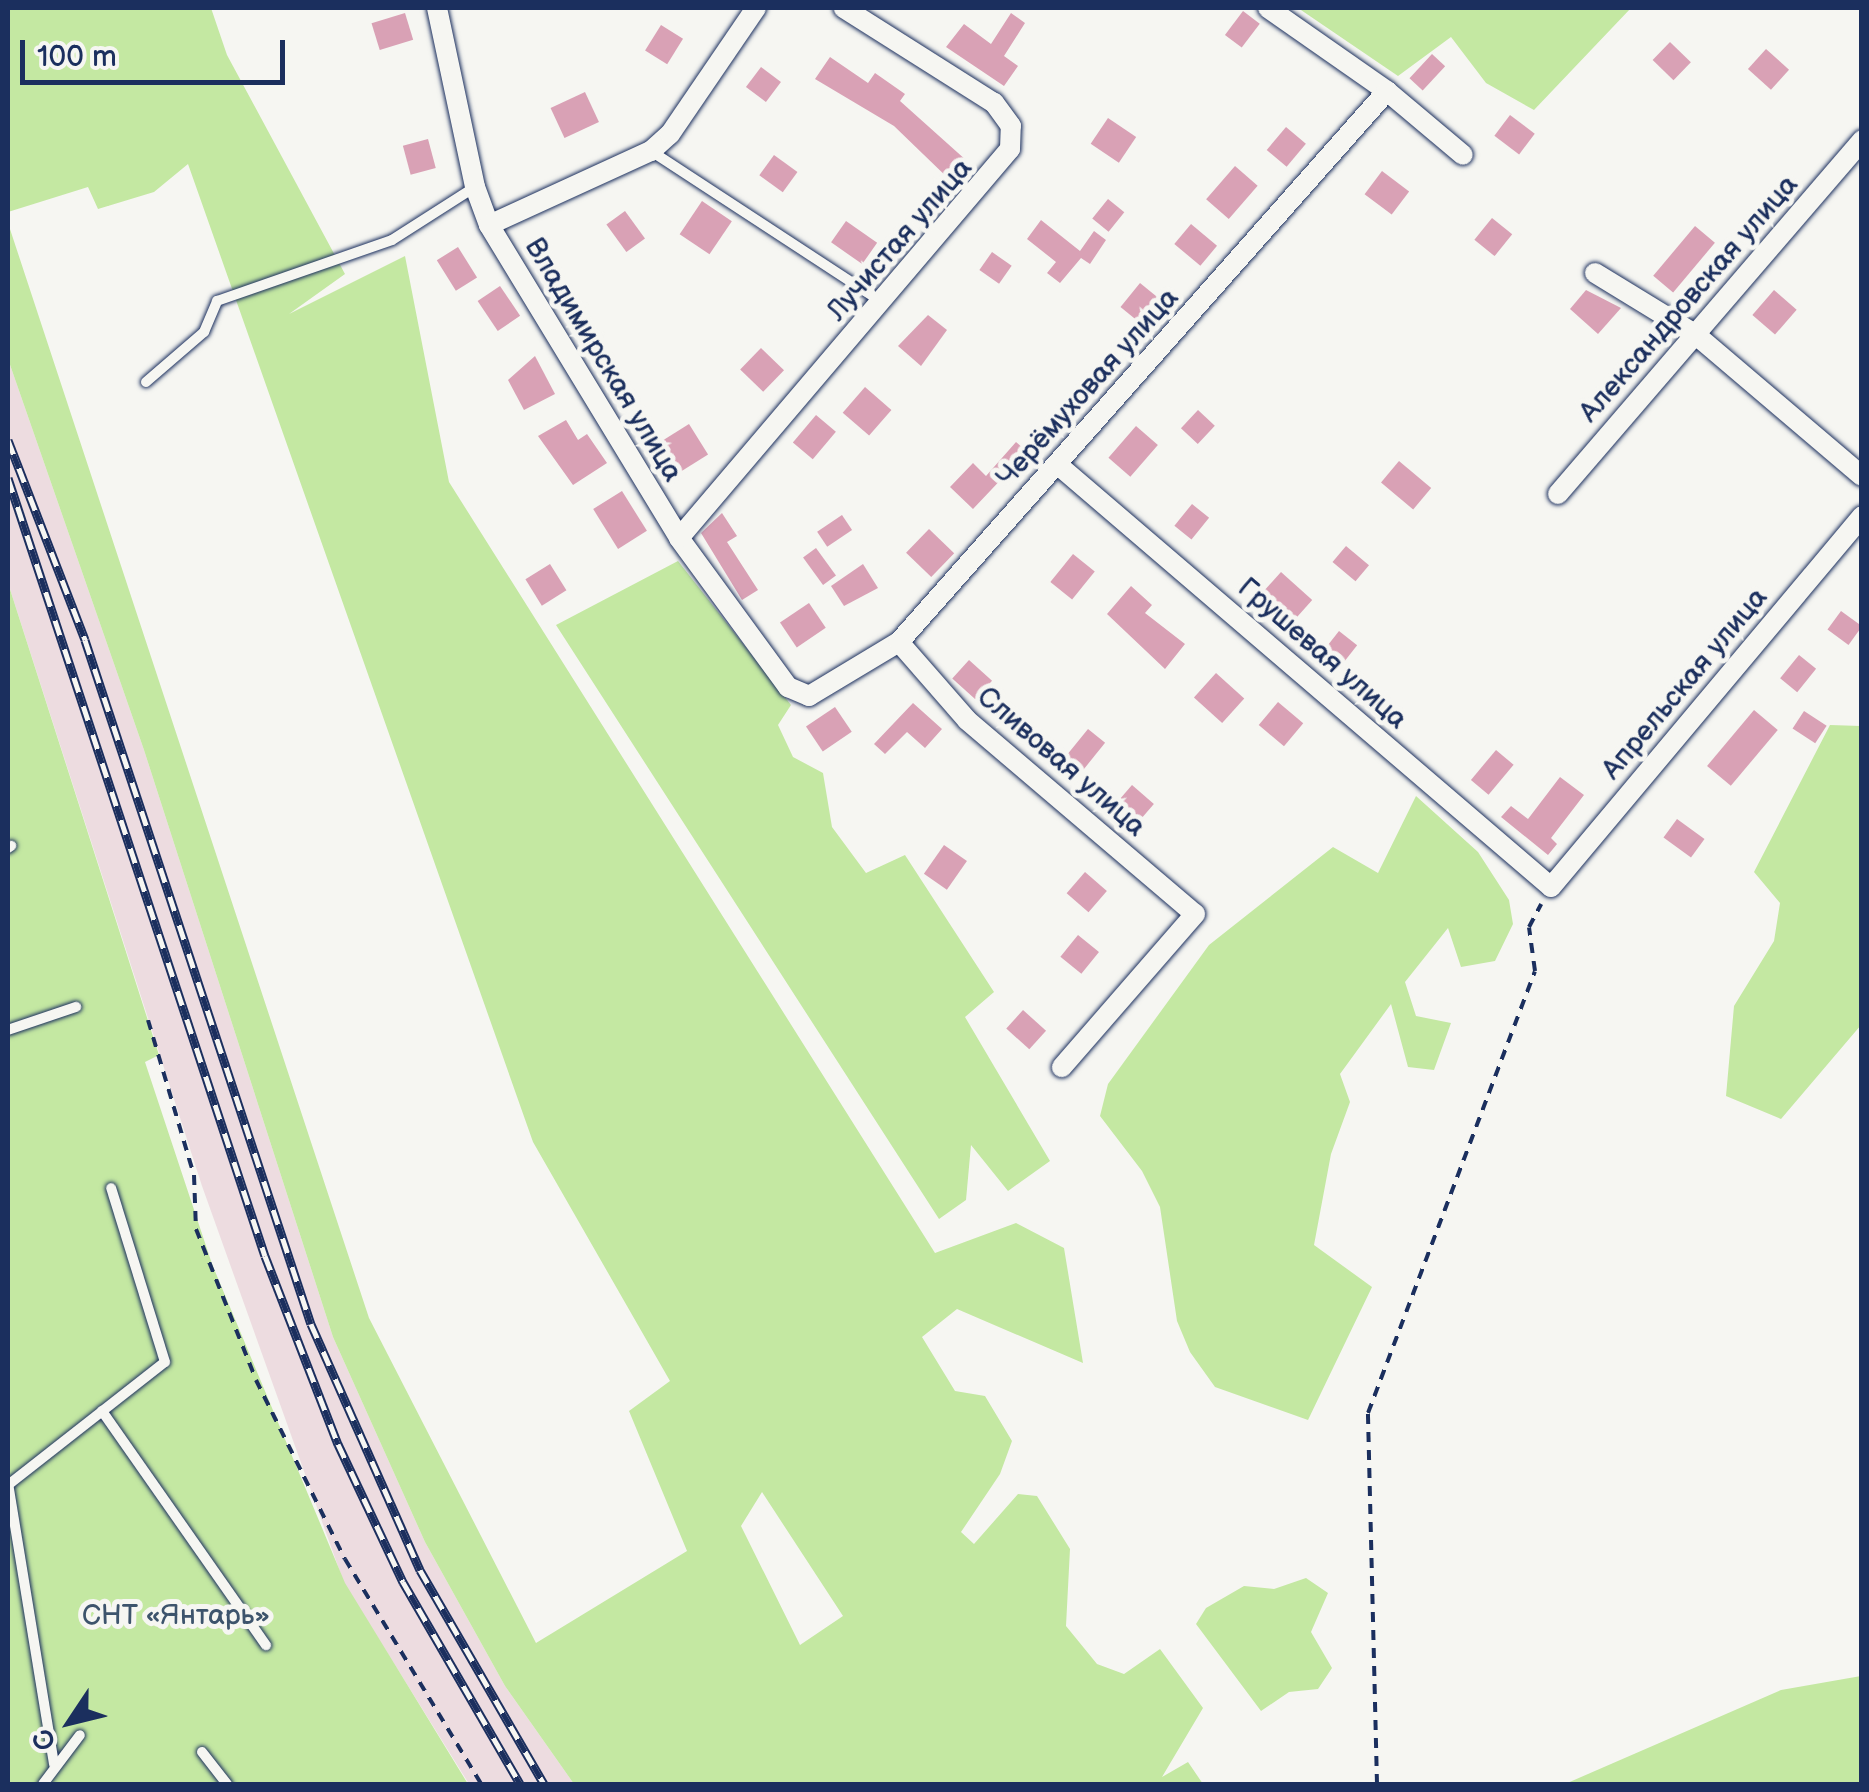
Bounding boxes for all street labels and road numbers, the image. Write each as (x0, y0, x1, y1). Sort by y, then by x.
street label: Лучистая улица (820, 152, 980, 328)
street label: Александровская улица (1573, 169, 1805, 429)
street label: Владимирская улица (517, 232, 689, 488)
street label: Черёмуховая улица (990, 282, 1186, 494)
street label: Грушевая улица (1231, 571, 1413, 737)
street label: Апрельская улица (1595, 581, 1775, 787)
street label: Сливовая улица (970, 680, 1152, 844)

